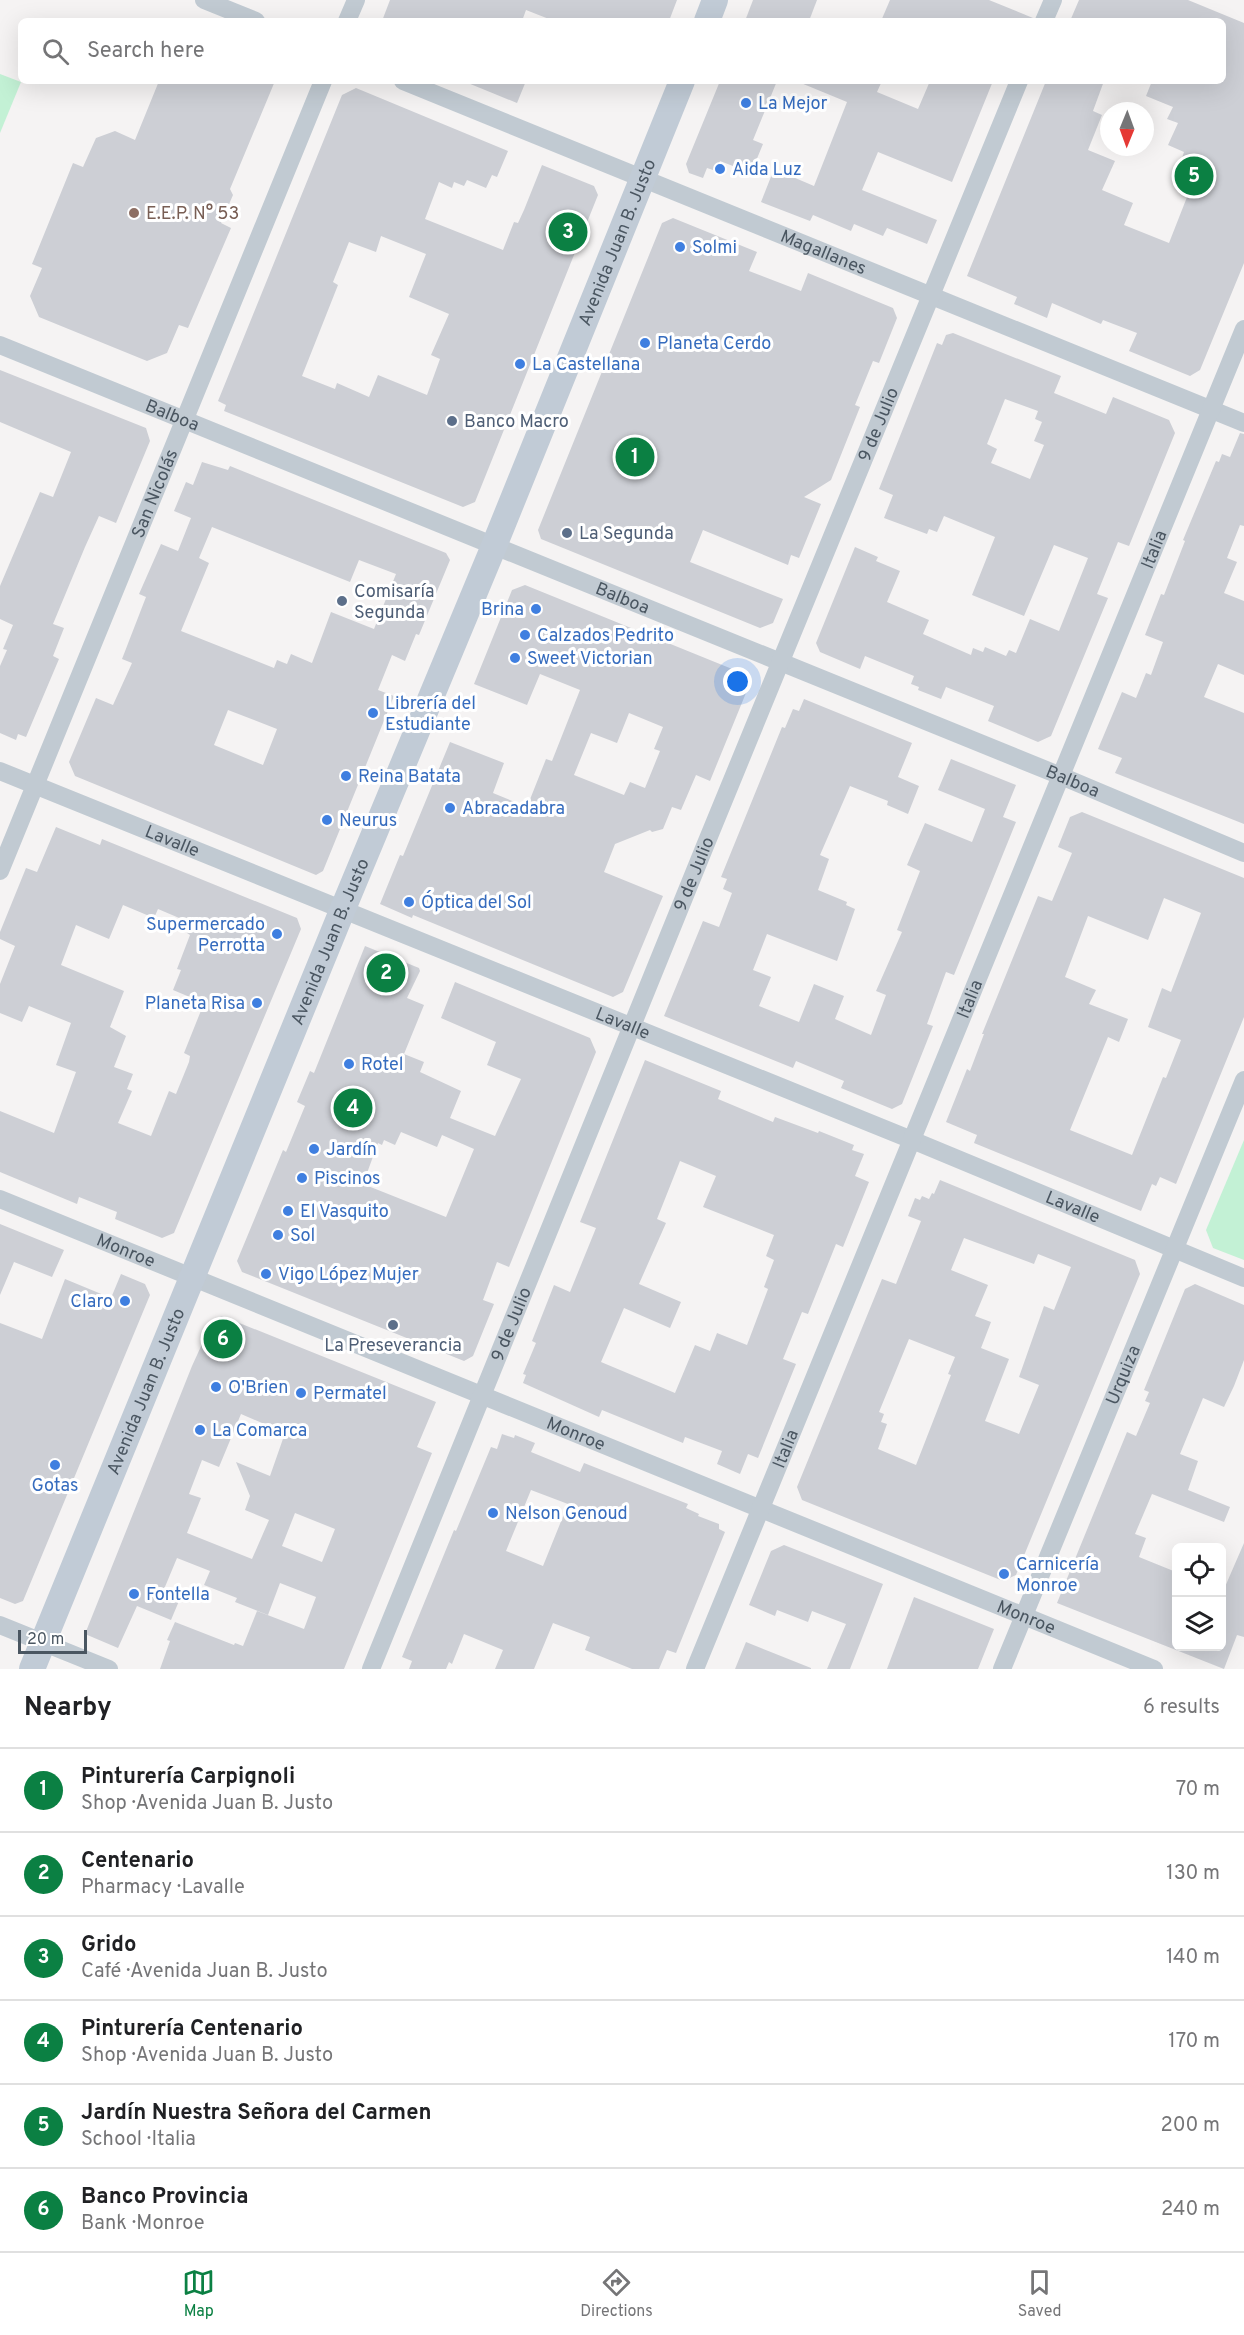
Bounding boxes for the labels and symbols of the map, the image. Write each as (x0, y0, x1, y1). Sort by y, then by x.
place label: La Mejor (758, 93, 827, 116)
marker: La Mejor (739, 96, 753, 110)
north arrow (1100, 102, 1154, 156)
pin: 5 (1174, 154, 1214, 198)
street label: Avenida Juan B. Justo (574, 156, 662, 330)
place label: Aida Luz (732, 159, 802, 182)
marker: Aida Luz (713, 162, 727, 176)
place label: E.E.P. N° 53 (146, 203, 239, 226)
marker: E.E.P. N° 53 (127, 206, 141, 220)
pin: 3 (548, 210, 588, 254)
street label: Magallanes (777, 226, 869, 281)
place label: Solmi (692, 237, 737, 260)
marker: Solmi (673, 240, 687, 254)
place label: Planeta Cerdo (657, 333, 771, 356)
marker: Planeta Cerdo (638, 336, 652, 350)
place label: La Castellana (532, 354, 640, 377)
marker: La Castellana (513, 357, 527, 371)
street label: 9 de Julio (854, 384, 905, 466)
street label: Balboa (141, 395, 202, 438)
place label: Banco Macro (464, 411, 569, 434)
marker: Banco Macro (445, 414, 459, 428)
pin: 1 (616, 434, 654, 480)
street label: San Nicolás (127, 446, 184, 542)
place label: La Segunda (579, 523, 674, 546)
marker: La Segunda (560, 526, 574, 540)
street label: Italia (1137, 527, 1173, 573)
street label: Balboa (592, 578, 652, 621)
place label: Comisaría Segunda (354, 581, 435, 625)
marker: Comisaría Segunda (335, 594, 349, 608)
place label: Brina (481, 599, 524, 622)
marker: Brina (529, 602, 543, 616)
place label: Calzados Pedrito (537, 625, 674, 648)
marker: Calzados Pedrito (518, 628, 532, 642)
place label: Sweet Victorian (527, 648, 653, 671)
marker: Sweet Victorian (508, 651, 522, 665)
your location (723, 667, 752, 696)
place label: Librería del Estudiante (385, 693, 476, 737)
marker: Librería del Estudiante (366, 706, 380, 720)
street label: Balboa (1042, 761, 1103, 804)
place label: Reina Batata (358, 766, 461, 789)
marker: Reina Batata (339, 769, 353, 783)
place label: Abracadabra (462, 798, 565, 821)
marker: Abracadabra (443, 801, 457, 815)
place label: Neurus (339, 810, 397, 833)
marker: Neurus (320, 813, 334, 827)
street label: Lavalle (141, 821, 203, 863)
street label: 9 de Julio (670, 834, 720, 915)
street label: Avenida Juan B. Justo (287, 855, 376, 1029)
place label: Óptica del Sol (421, 890, 532, 915)
marker: Óptica del Sol (402, 895, 416, 909)
place label: Supermercado Perrotta (146, 914, 265, 958)
marker: Supermercado Perrotta (270, 927, 284, 941)
pin: 2 (366, 950, 406, 996)
street label: Italia (953, 977, 989, 1022)
place label: Planeta Risa (145, 993, 245, 1016)
marker: Planeta Risa (250, 996, 264, 1010)
street label: Lavalle (592, 1003, 653, 1046)
place label: Rotel (361, 1054, 403, 1077)
marker: Rotel (342, 1057, 356, 1071)
pin: 4 (334, 1086, 372, 1130)
place label: Jardín (326, 1139, 377, 1162)
marker: Jardín (307, 1142, 321, 1156)
place label: Piscinos (314, 1168, 380, 1191)
marker: Piscinos (295, 1171, 309, 1185)
street label: Lavalle (1042, 1187, 1103, 1230)
place label: El Vasquito (300, 1201, 389, 1224)
marker: El Vasquito (281, 1204, 295, 1218)
place label: Sol (290, 1225, 315, 1248)
marker: Sol (271, 1228, 285, 1242)
street label: Monroe (93, 1229, 158, 1274)
place label: Vigo López Mujer (278, 1264, 419, 1287)
marker: Vigo López Mujer (259, 1267, 273, 1281)
street label: 9 de Julio (487, 1284, 538, 1365)
place label: Claro (70, 1291, 113, 1314)
marker: Claro (118, 1294, 132, 1308)
street label: Avenida Juan B. Justo (103, 1305, 191, 1479)
pin: 6 (204, 1316, 242, 1362)
marker: La Preseverancia (386, 1318, 400, 1332)
place label: La Preseverancia (324, 1335, 462, 1358)
street label: Urquiza (1102, 1342, 1147, 1409)
place label: O'Brien (228, 1377, 288, 1400)
marker: O'Brien (209, 1380, 223, 1394)
place label: Permatel (313, 1383, 387, 1406)
marker: Permatel (294, 1386, 308, 1400)
street label: Monroe (543, 1413, 608, 1457)
place label: La Comarca (212, 1420, 307, 1443)
marker: La Comarca (193, 1423, 207, 1437)
street label: Italia (768, 1426, 805, 1472)
marker: Gotas (48, 1458, 62, 1472)
place label: Gotas (32, 1475, 78, 1498)
place label: Nelson Genoud (505, 1503, 628, 1526)
marker: Nelson Genoud (486, 1506, 500, 1520)
place label: Carnicería Monroe (1016, 1554, 1099, 1598)
marker: Carnicería Monroe (997, 1567, 1011, 1581)
place label: Fontella (146, 1584, 210, 1607)
marker: Fontella (127, 1587, 141, 1601)
street label: Monroe (993, 1596, 1058, 1641)
scale bar (18, 1627, 87, 1654)

